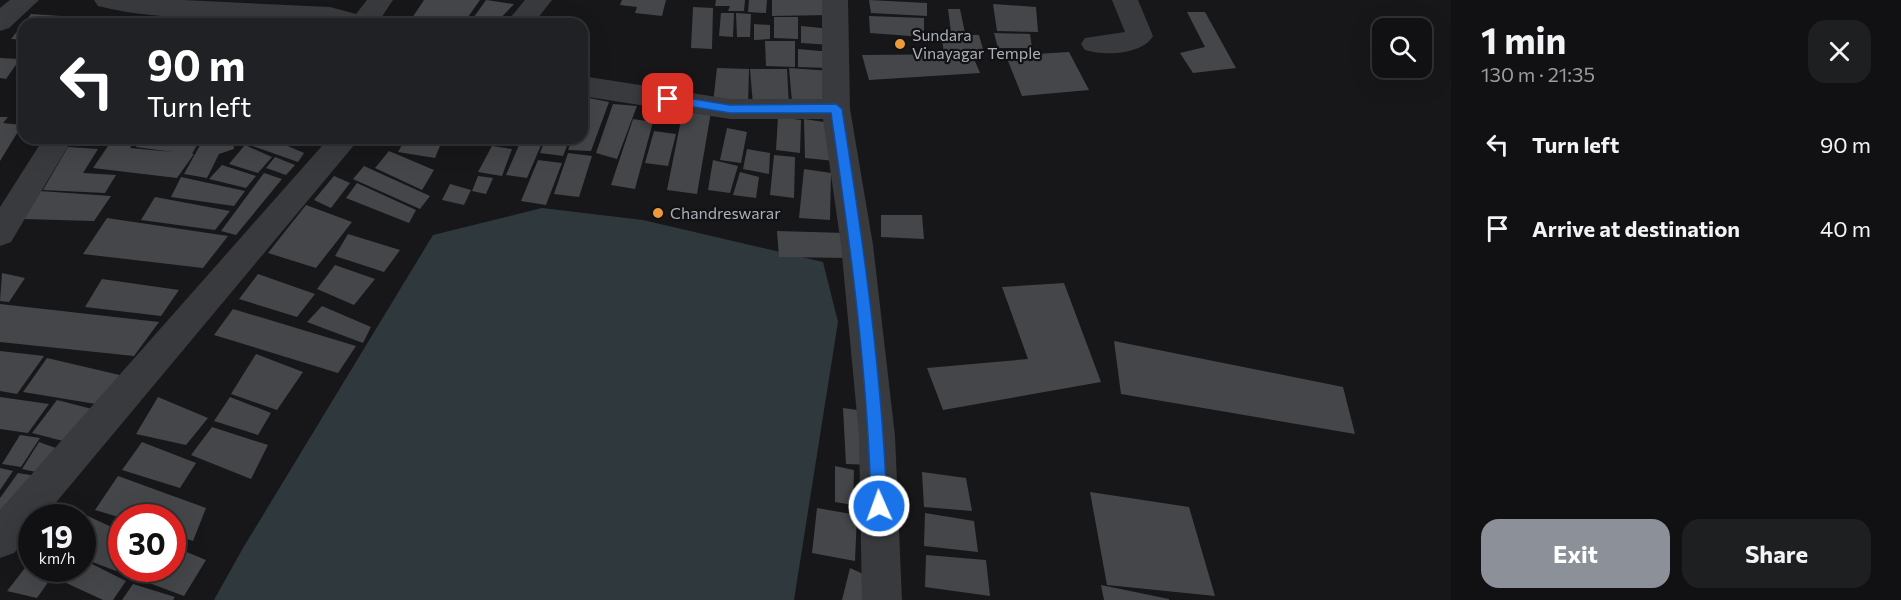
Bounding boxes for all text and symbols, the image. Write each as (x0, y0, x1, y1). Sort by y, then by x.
text: 1 min (1481, 17, 1566, 61)
map controls (1372, 18, 1432, 78)
button: search (1372, 18, 1432, 78)
button: close (1808, 20, 1871, 83)
place label: Sundara Vinayagar Temple (912, 25, 1041, 62)
marker: Sundara Vinayagar Temple (893, 37, 907, 51)
text: 90 m (147, 38, 246, 90)
icon: left (48, 42, 126, 120)
text: 130 m · 21:35 (1481, 62, 1595, 86)
pin (642, 73, 693, 124)
icon: arrive (651, 82, 684, 115)
text: Turn left (147, 90, 251, 123)
icon: left (1481, 128, 1514, 161)
text: Turn left (1532, 131, 1619, 158)
text: 90 m (1820, 131, 1871, 158)
place label: Chandreswarar (670, 203, 781, 222)
marker: Chandreswarar (651, 206, 665, 220)
icon: arrive (1481, 212, 1514, 245)
text: Arrive at destination (1532, 215, 1740, 242)
text: 40 m (1820, 215, 1871, 242)
position arrow (847, 474, 911, 538)
speed limit sign: 30 (108, 504, 186, 582)
text: 19 (41, 517, 73, 554)
button: Exit (1481, 519, 1670, 588)
button: Share (1682, 519, 1871, 588)
text: km/h (39, 549, 75, 567)

